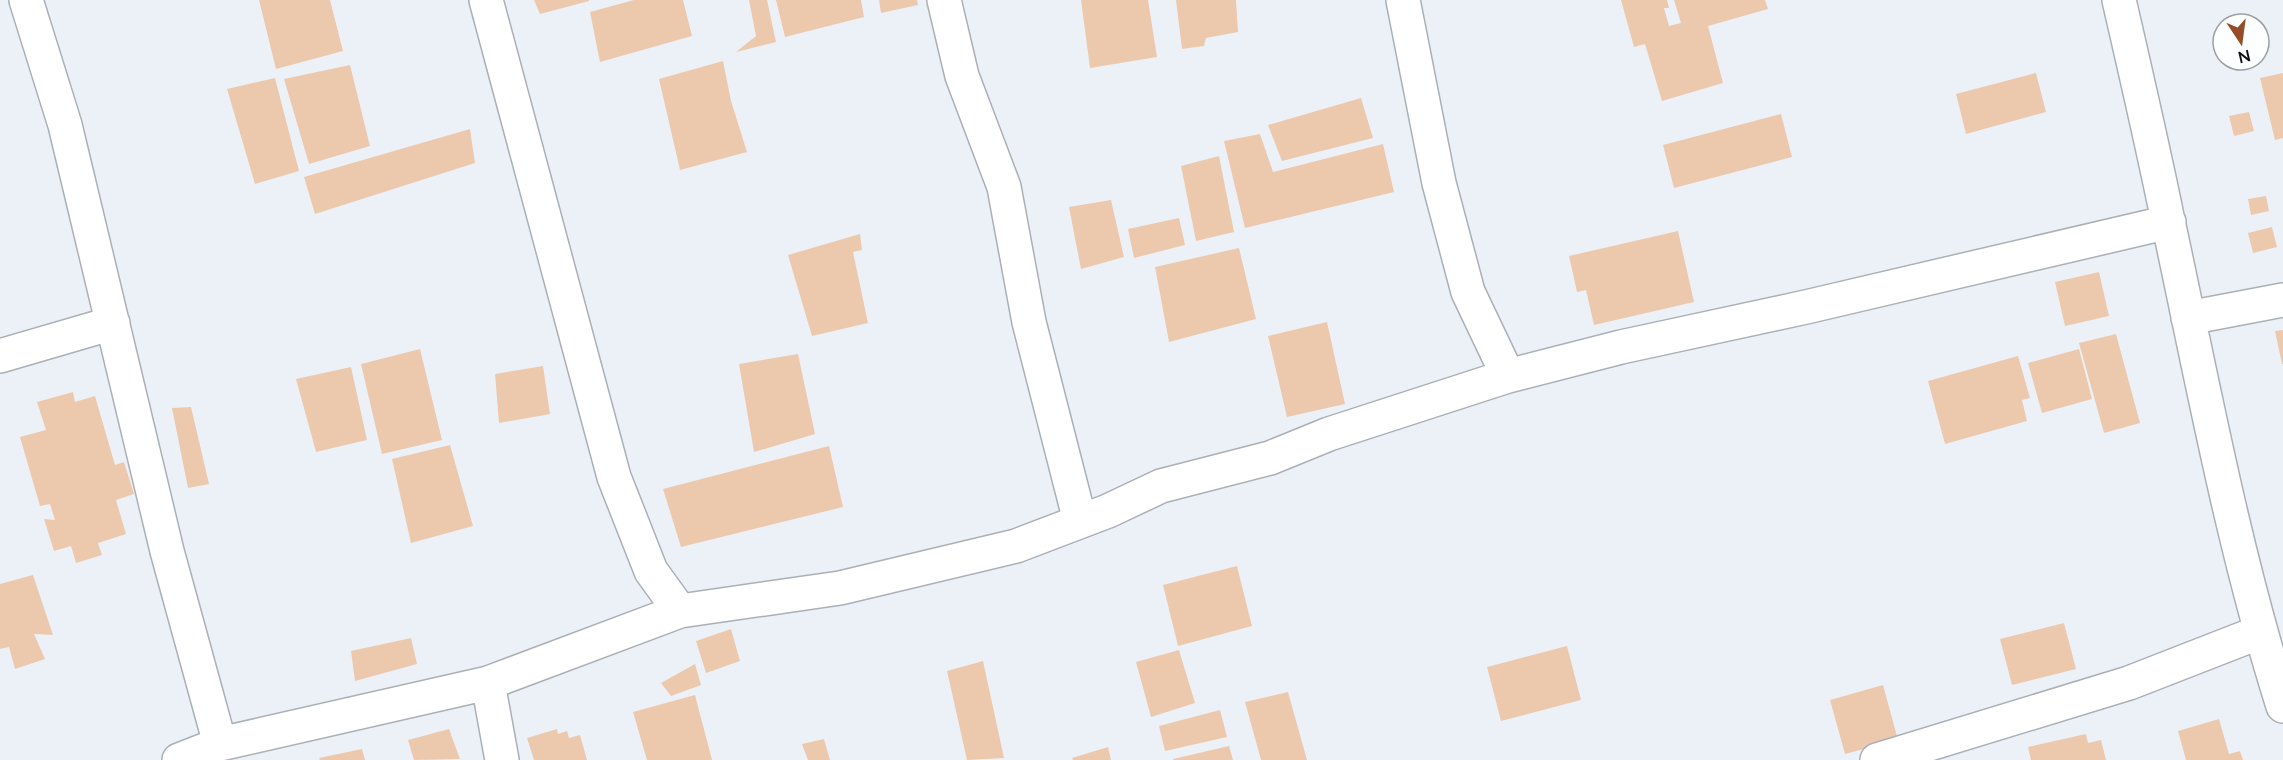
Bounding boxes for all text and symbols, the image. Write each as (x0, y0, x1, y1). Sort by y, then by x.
north arrow (2211, 12, 2271, 72)
text: N (2236, 46, 2253, 68)

